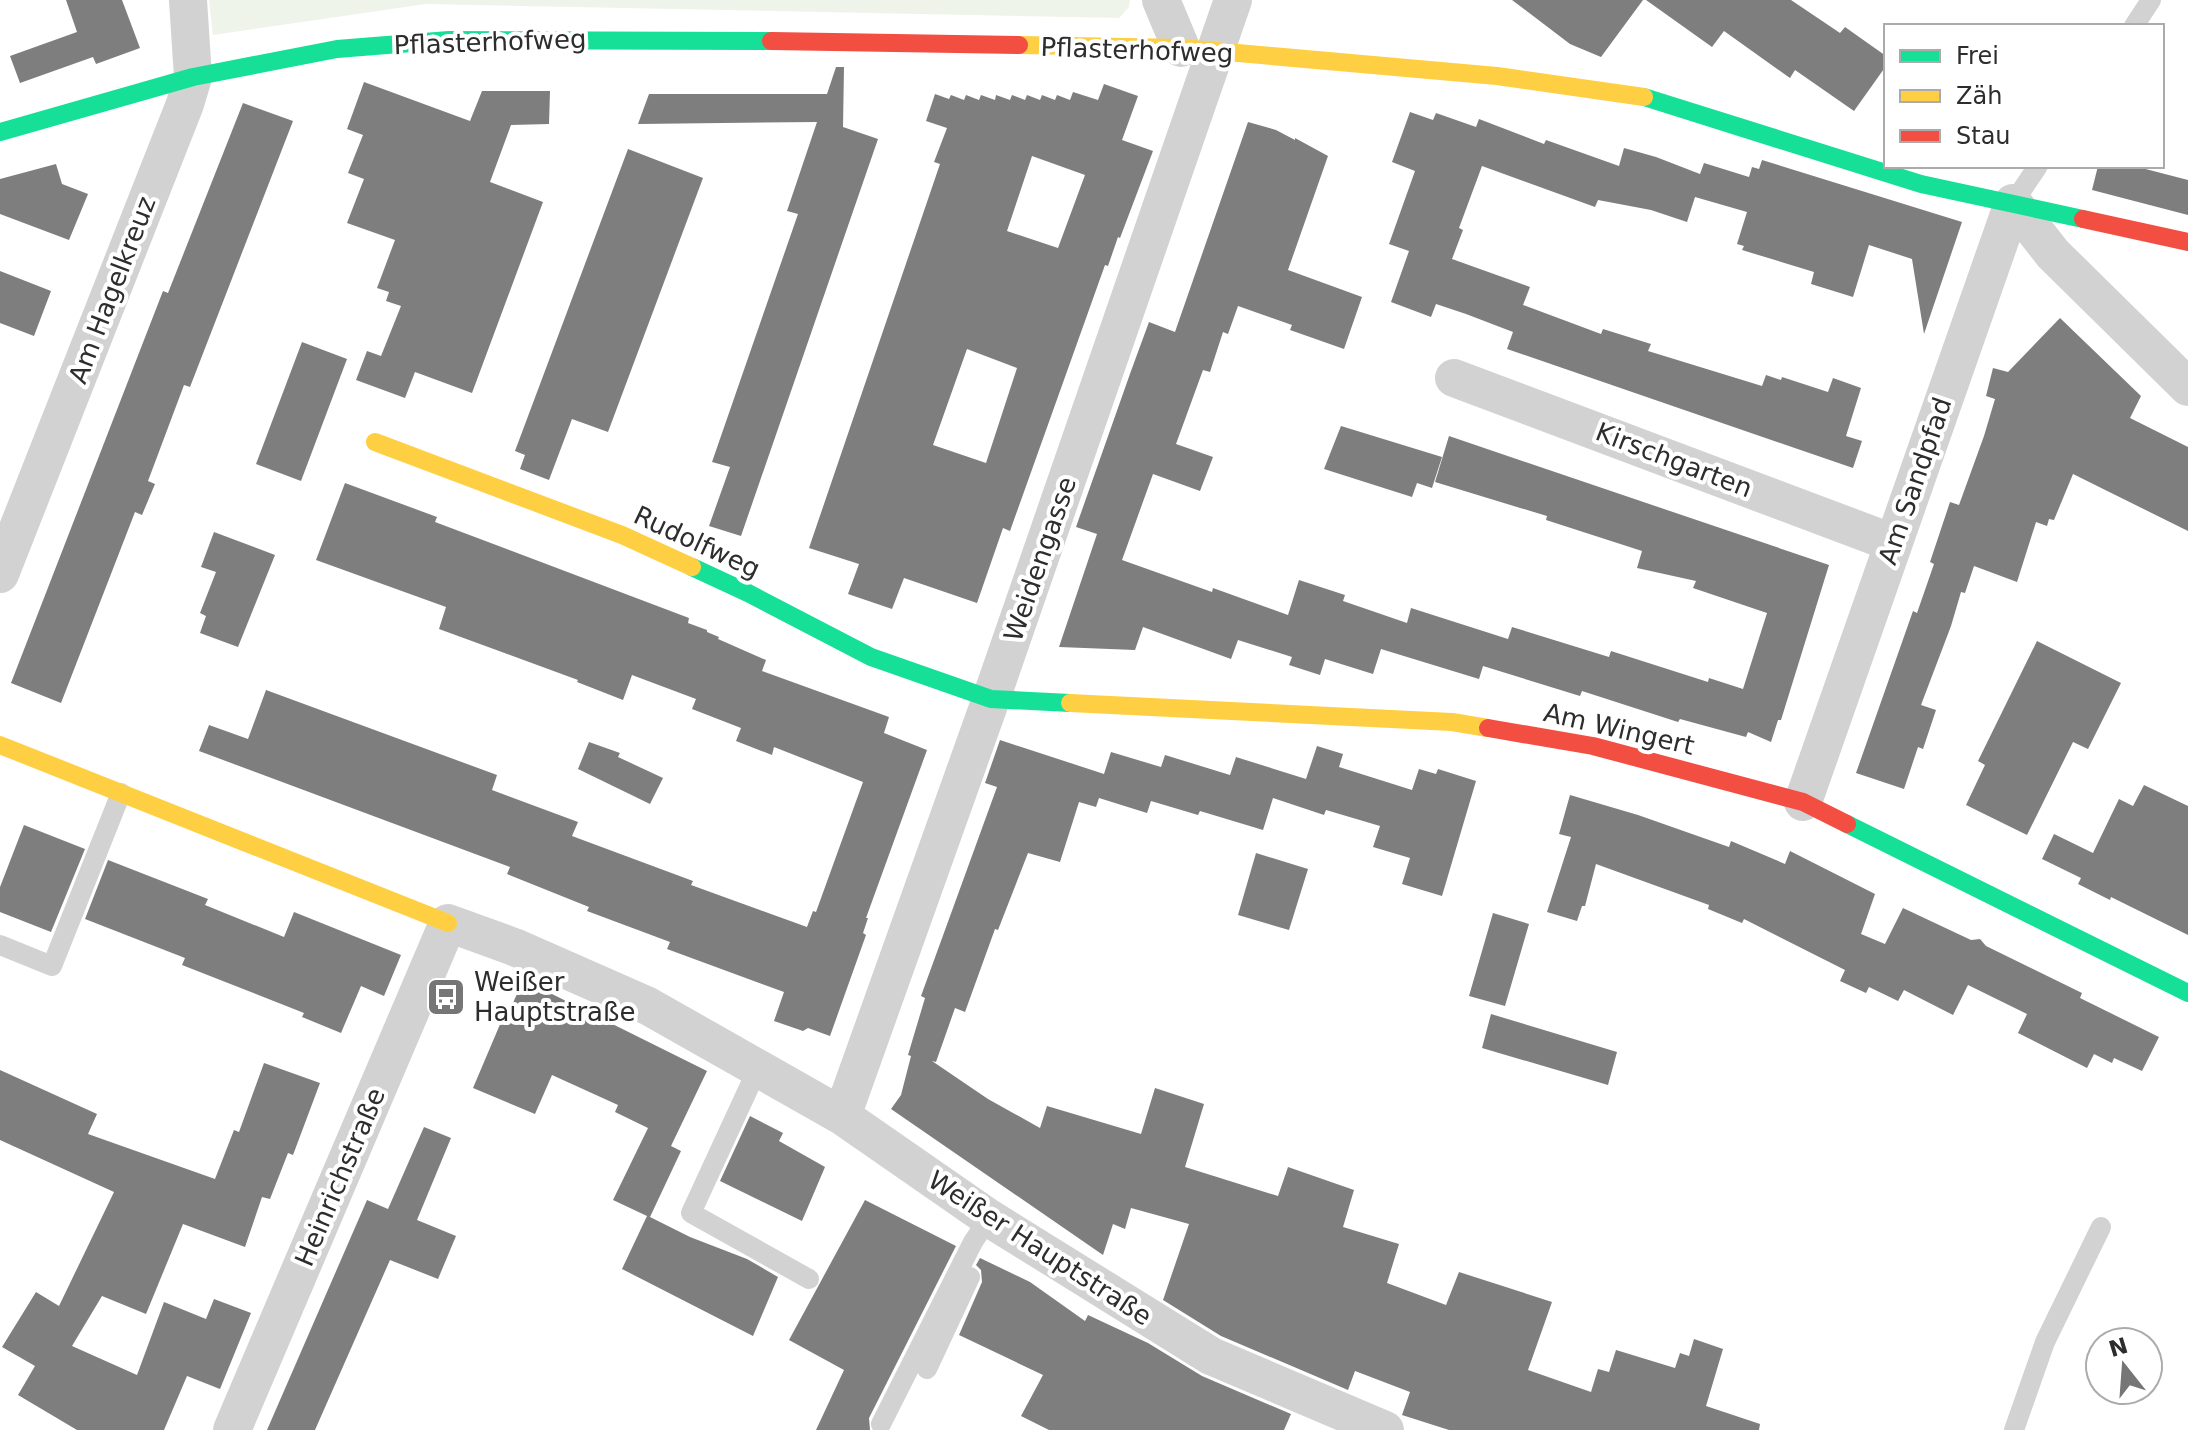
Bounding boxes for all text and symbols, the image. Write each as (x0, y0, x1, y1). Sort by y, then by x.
street label: Pflasterhofweg (393, 24, 587, 60)
legend (1884, 24, 2164, 168)
street label: Pflasterhofweg (1040, 32, 1234, 68)
text: Frei (1956, 42, 1999, 70)
text: Zäh (1956, 82, 2002, 110)
text: Stau (1956, 122, 2011, 150)
street label: Am Hagelkreuz (63, 192, 161, 388)
street label: Am Sandpfad (1872, 393, 1958, 569)
street label: Kirschgarten (1592, 416, 1756, 504)
street label: Weidengasse (998, 473, 1082, 645)
street label: Rudolfweg (629, 500, 765, 584)
street label: Am Wingert (1541, 697, 1697, 761)
place label: Weißer Hauptstraße (474, 967, 635, 1027)
bus stop icon: Weißer Hauptstraße (425, 976, 467, 1018)
street label: Heinrichstraße (289, 1083, 391, 1271)
street label: Weißer Hauptstraße (923, 1165, 1157, 1331)
north arrow (2084, 1326, 2164, 1406)
text: N (2106, 1333, 2131, 1362)

